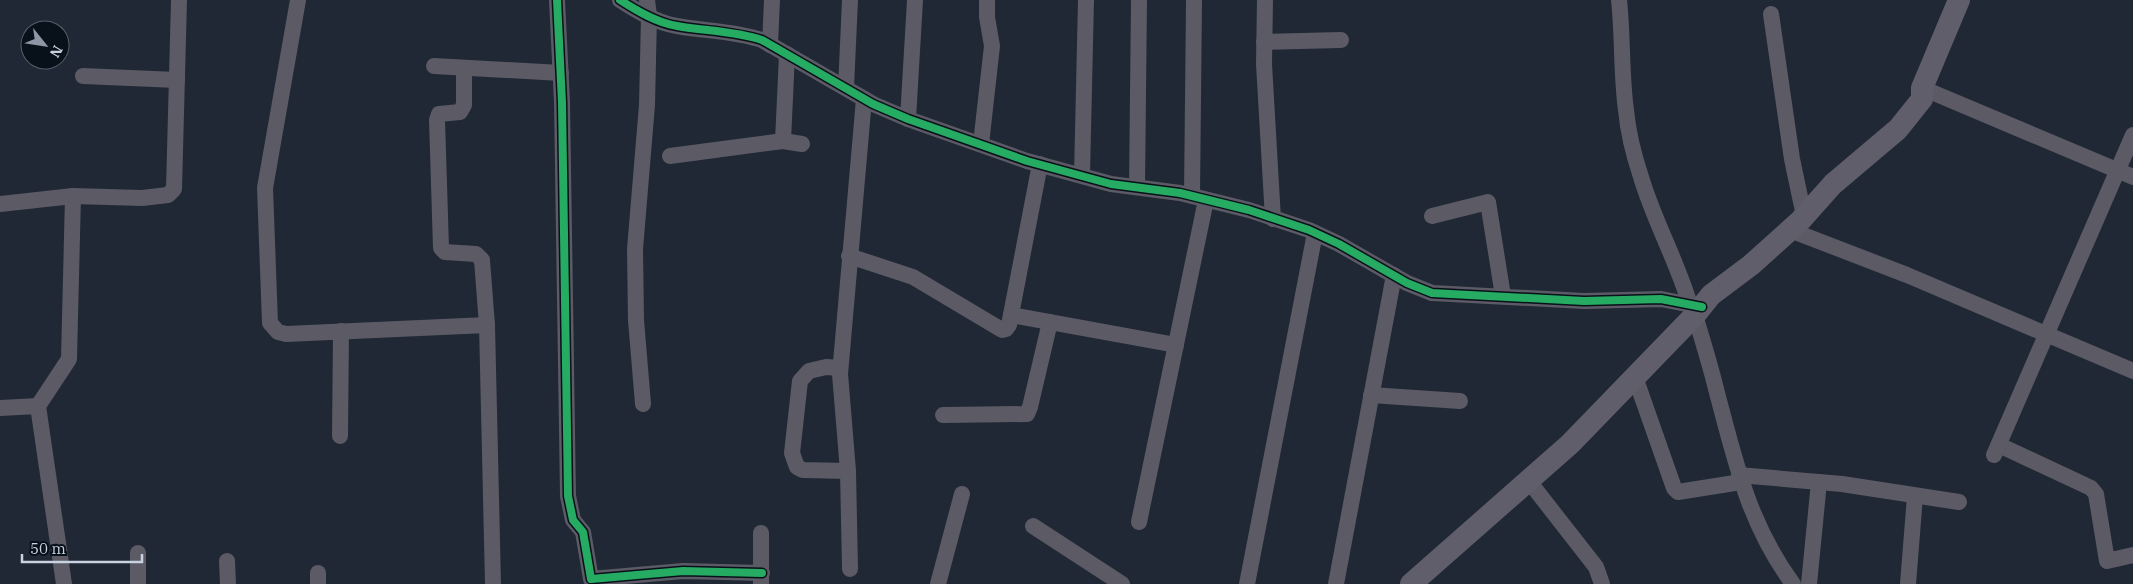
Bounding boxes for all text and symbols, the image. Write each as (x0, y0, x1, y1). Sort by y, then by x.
north arrow (20, 20, 70, 70)
text: N (46, 42, 67, 61)
scale bar (22, 532, 142, 564)
text: 50 m (30, 539, 66, 558)

